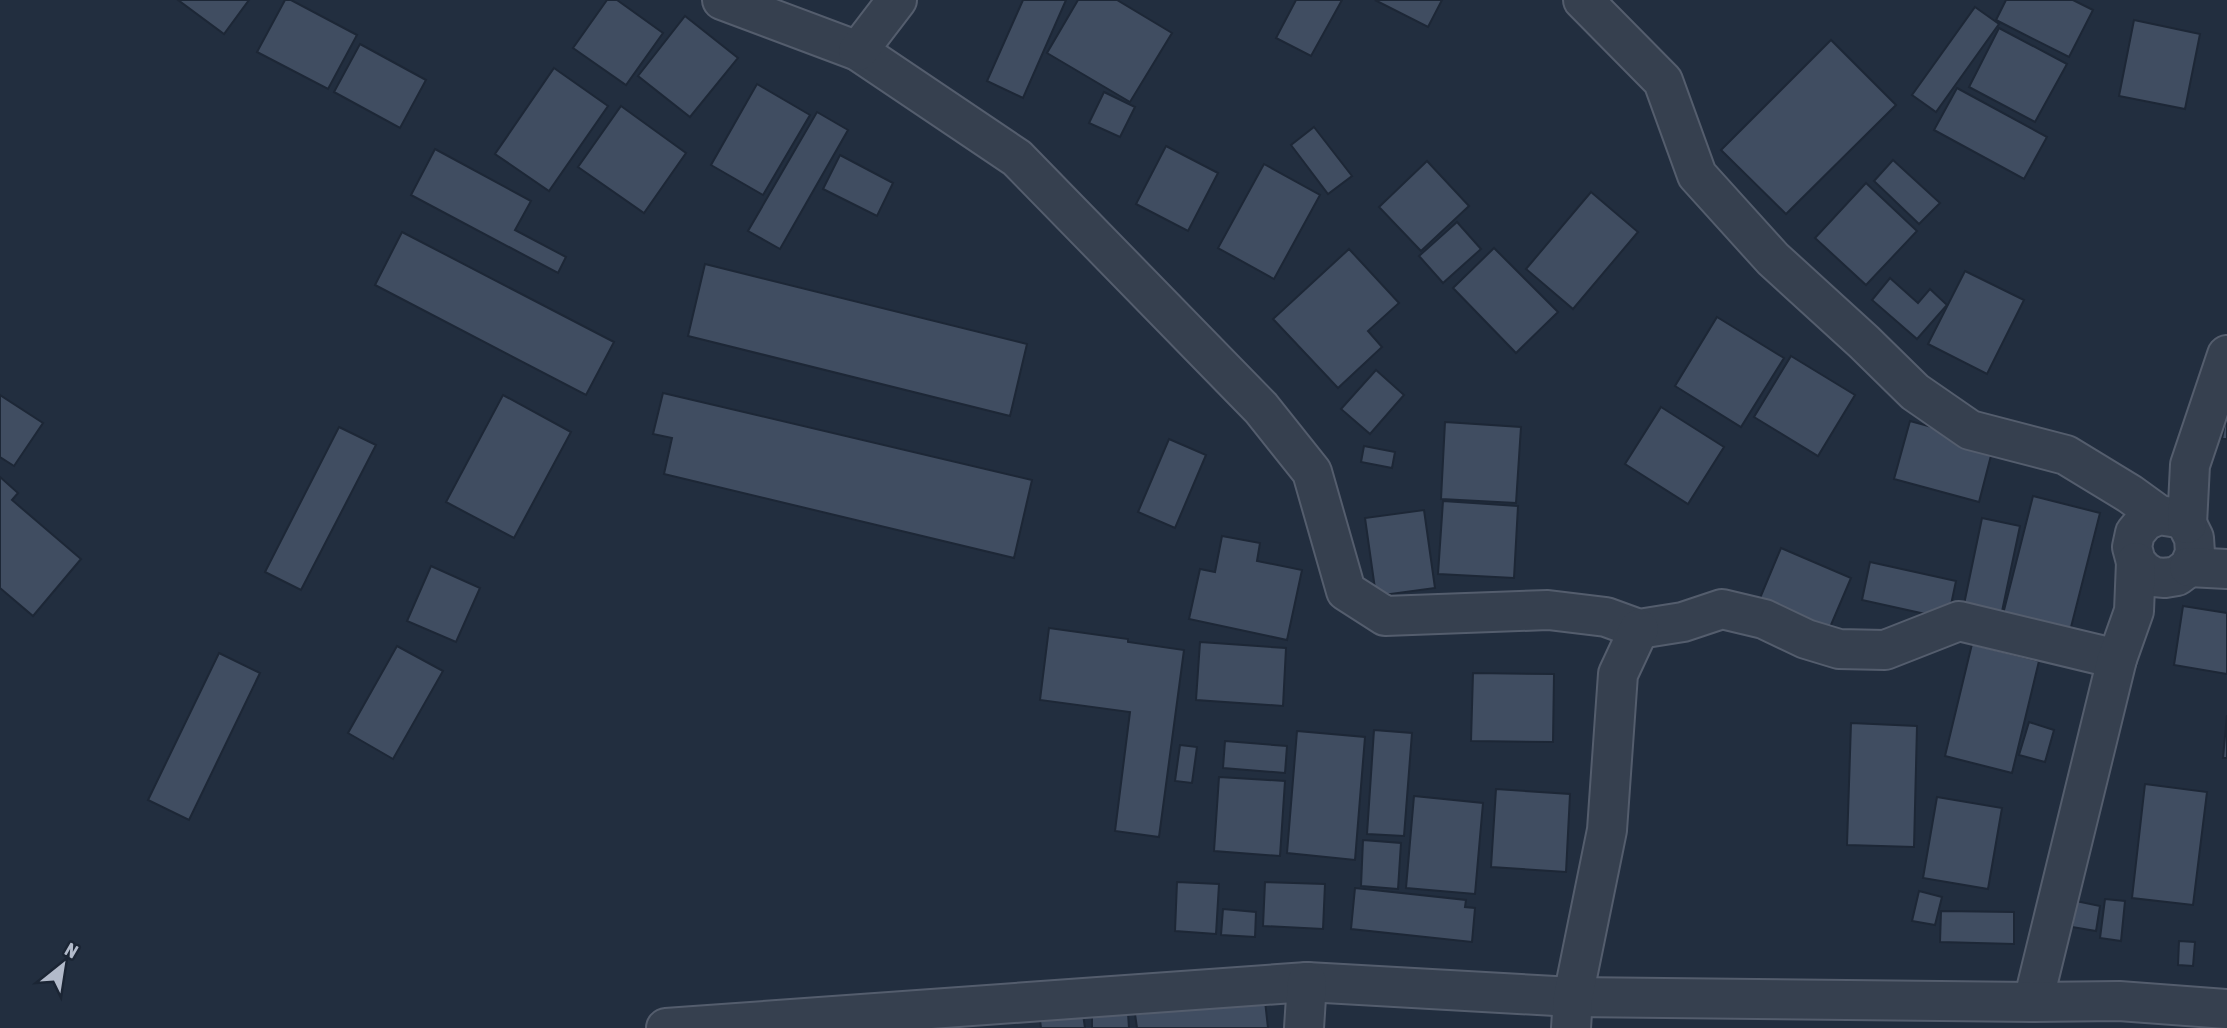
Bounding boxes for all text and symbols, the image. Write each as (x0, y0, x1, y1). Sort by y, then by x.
north arrow (28, 930, 98, 1000)
text: N (61, 938, 82, 963)

